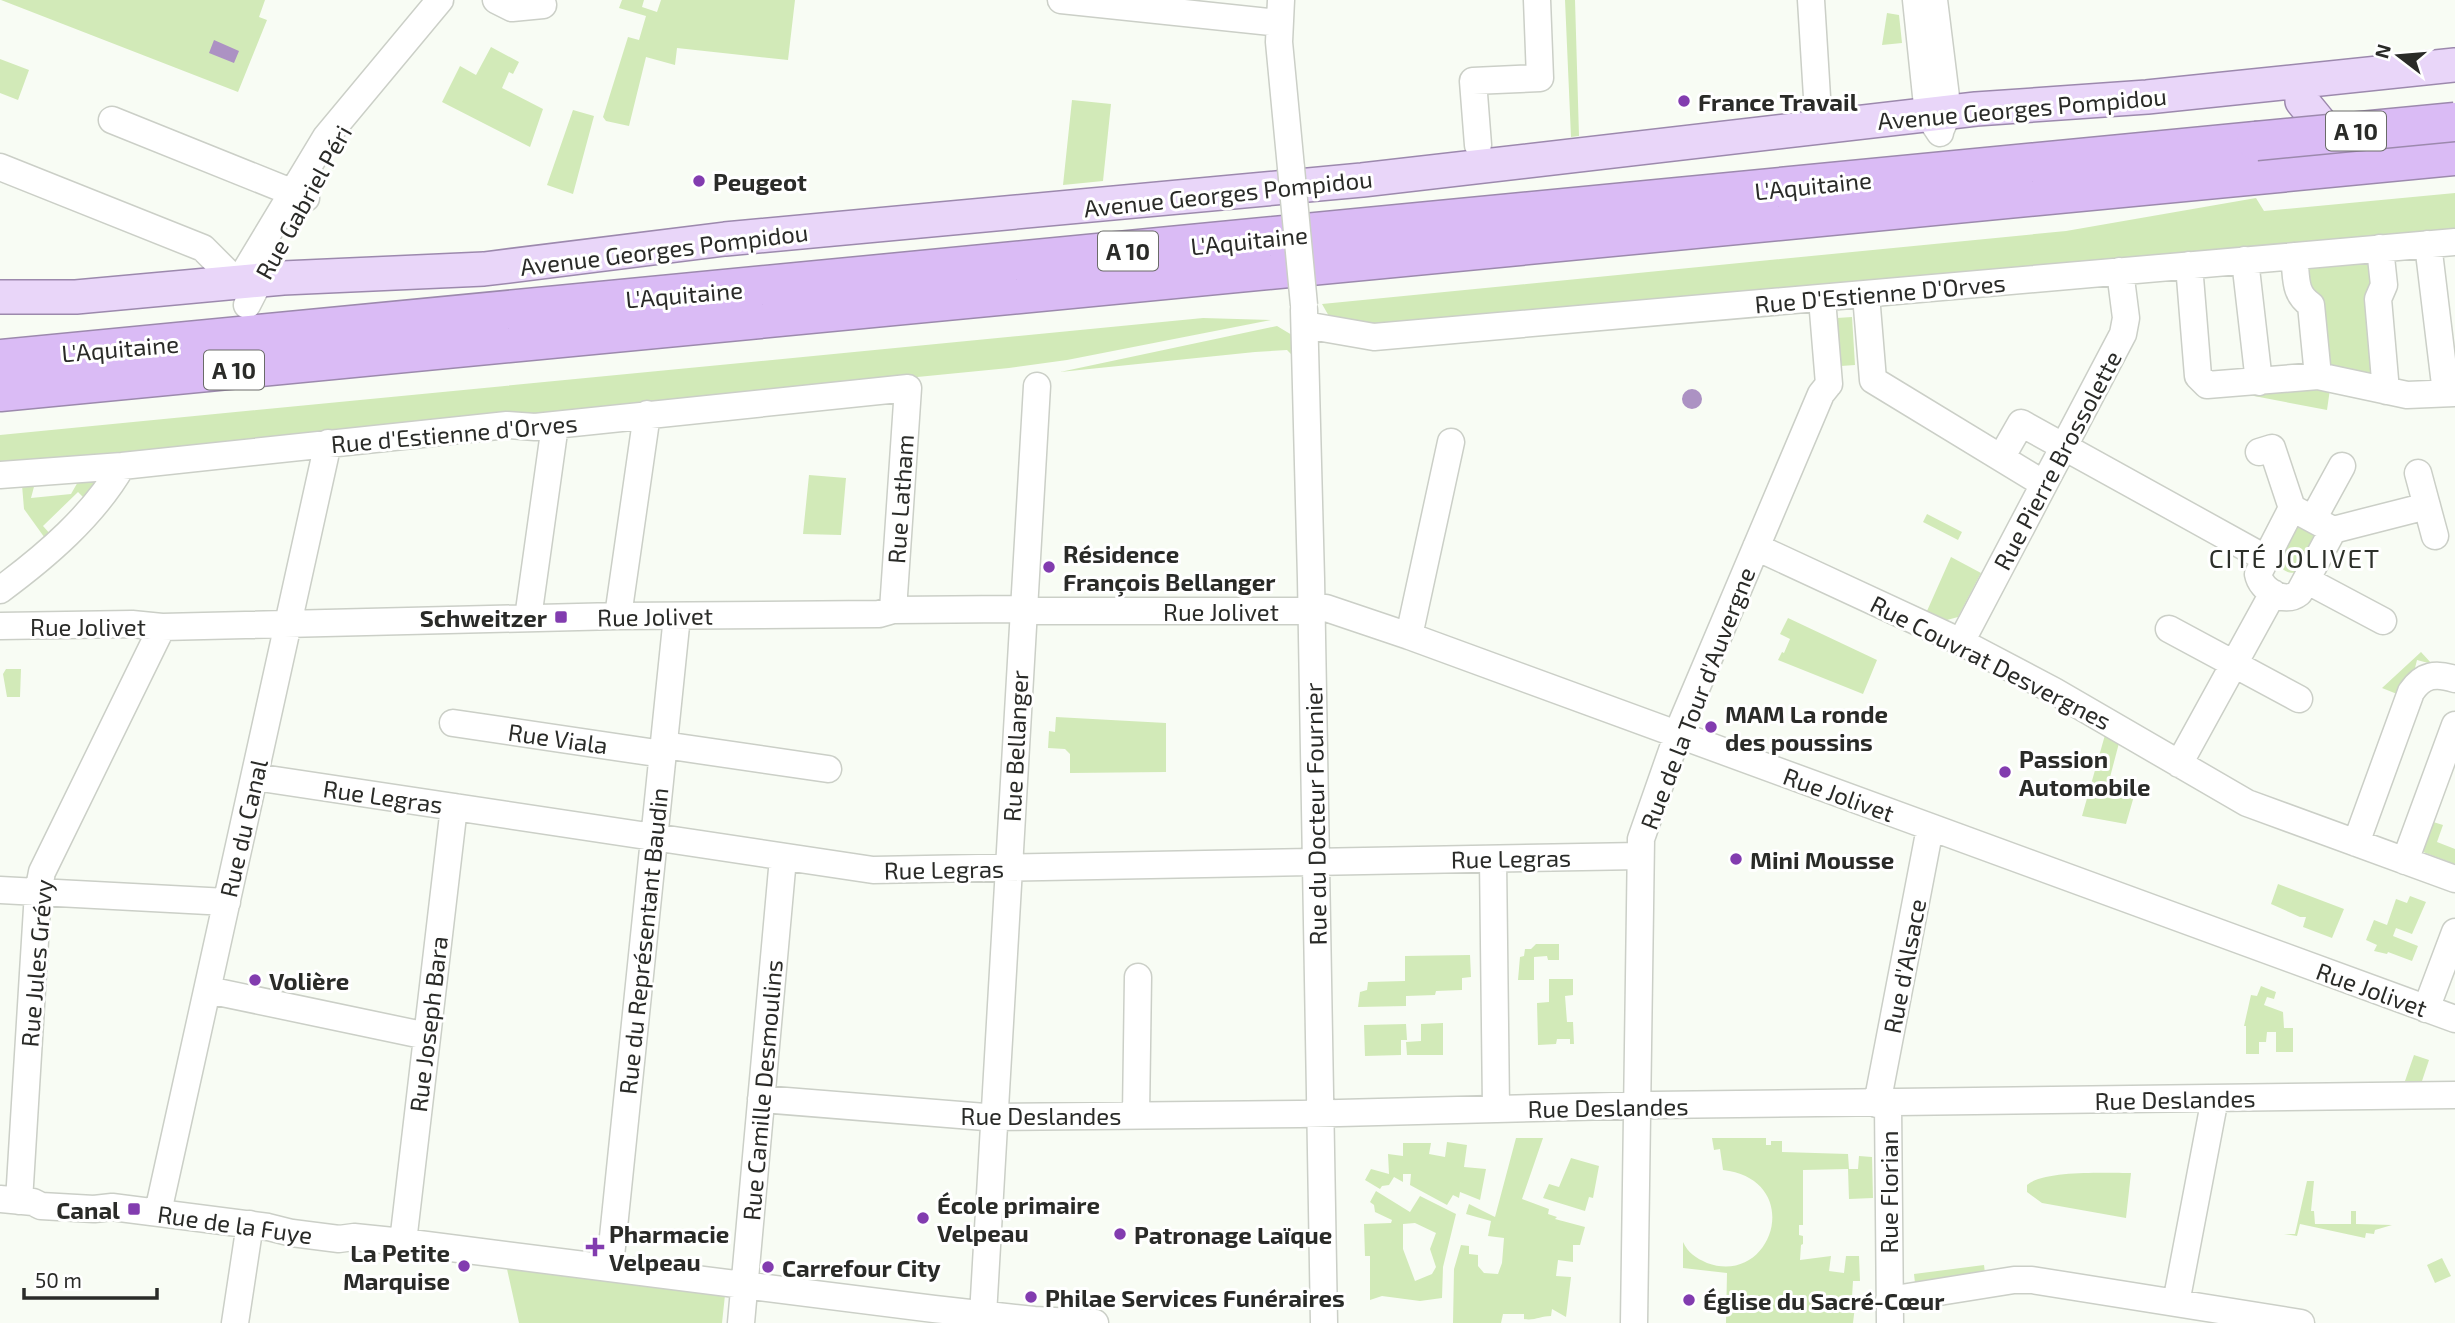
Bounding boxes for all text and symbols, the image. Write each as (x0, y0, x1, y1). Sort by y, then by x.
north arrow (2364, 21, 2434, 91)
text: N (2369, 41, 2395, 61)
street label: Avenue Georges Pompidou (1876, 81, 2168, 135)
place label: France Travail (1698, 87, 1858, 116)
marker: France Travail (1676, 93, 1692, 109)
road number: A 10 (2326, 112, 2386, 150)
street label: Rue Gabriel Péri (249, 120, 357, 284)
street label: Avenue Georges Pompidou (1082, 163, 1374, 223)
street label: L'Aquitaine (1753, 164, 1873, 206)
place label: Peugeot (713, 167, 807, 196)
marker: Peugeot (691, 173, 707, 189)
street label: Avenue Georges Pompidou (518, 217, 810, 281)
street label: L'Aquitaine (1189, 219, 1309, 261)
road number: A 10 (1098, 232, 1158, 270)
street label: Rue D'Estienne D'Orves (1753, 268, 2007, 318)
street label: L'Aquitaine (624, 274, 744, 314)
street label: L'Aquitaine (60, 328, 180, 368)
street label: Rue Pierre Brossolette (1987, 345, 2127, 575)
road number: A 10 (204, 350, 264, 390)
street label: Rue d'Estienne d'Orves (330, 408, 578, 458)
street label: Rue Latham (881, 433, 919, 565)
place label: Résidence François Bellanger (1063, 539, 1276, 597)
district label: CITÉ JOLIVET (2209, 542, 2381, 573)
marker: Résidence François Bellanger (1041, 559, 1057, 575)
street label: Rue de la Tour d'Auvergne (1634, 563, 1760, 833)
street label: Rue Couvrat Desvergnes (1866, 589, 2116, 735)
street label: Rue Jolivet (1163, 597, 1279, 626)
street label: Rue Jolivet (597, 600, 713, 632)
place label: Schweitzer (420, 603, 548, 632)
marker: Schweitzer (553, 609, 569, 625)
street label: Rue Jolivet (30, 612, 146, 641)
street label: Rue Bellanger (997, 669, 1033, 823)
street label: Rue du Docteur Fournier (1298, 682, 1332, 946)
place label: MAM La ronde des poussins (1725, 699, 1888, 756)
street label: Rue Viala (506, 717, 610, 759)
marker: MAM La ronde des poussins (1703, 719, 1719, 735)
place label: Passion Automobile (2019, 744, 2151, 801)
street label: Rue du Canal (213, 756, 273, 900)
street label: Rue Jolivet (1780, 761, 1898, 827)
marker: Passion Automobile (1997, 764, 2013, 780)
street label: Rue Legras (321, 773, 445, 819)
street label: Rue du Représentant Baudin (612, 786, 674, 1096)
street label: Rue Legras (1451, 842, 1571, 874)
place label: Mini Mousse (1750, 845, 1894, 874)
marker: Mini Mousse (1728, 851, 1744, 867)
street label: Rue Legras (884, 853, 1004, 885)
street label: Rue Jules Grévy (14, 878, 58, 1048)
street label: Rue d'Alsace (1877, 896, 1931, 1036)
street label: Rue Joseph Bara (403, 934, 453, 1114)
street label: Rue Jolivet (2313, 956, 2431, 1022)
street label: Rue Camille Desmoulins (736, 958, 788, 1222)
place label: Volière (269, 966, 349, 995)
marker: Volière (247, 972, 263, 988)
street label: Rue Deslandes (2094, 1083, 2256, 1115)
street label: Rue Deslandes (1527, 1091, 1689, 1123)
street label: Rue Deslandes (961, 1101, 1121, 1130)
street label: Rue Florian (1874, 1130, 1903, 1254)
place label: École primaire Velpeau (937, 1190, 1100, 1247)
place label: Canal (56, 1195, 120, 1224)
street label: Rue de la Fuye (156, 1199, 314, 1249)
marker: Canal (126, 1201, 142, 1217)
marker: École primaire Velpeau (915, 1210, 931, 1226)
place label: Pharmacie Velpeau (609, 1219, 729, 1276)
place label: Patronage Laïque (1134, 1220, 1332, 1249)
marker: Patronage Laïque (1112, 1226, 1128, 1242)
place label: La Petite Marquise (343, 1238, 450, 1295)
marker: Pharmacie Velpeau (587, 1239, 603, 1255)
place label: Carrefour City (782, 1253, 941, 1282)
scale bar (24, 1256, 158, 1300)
marker: La Petite Marquise (456, 1258, 472, 1274)
marker: Carrefour City (760, 1259, 776, 1275)
text: 50 m (35, 1267, 82, 1292)
place label: Philae Services Funéraires (1045, 1283, 1345, 1312)
place label: Église du Sacré-Cœur (1703, 1286, 1945, 1315)
marker: Philae Services Funéraires (1023, 1289, 1039, 1305)
marker: Église du Sacré-Cœur (1681, 1292, 1697, 1308)

